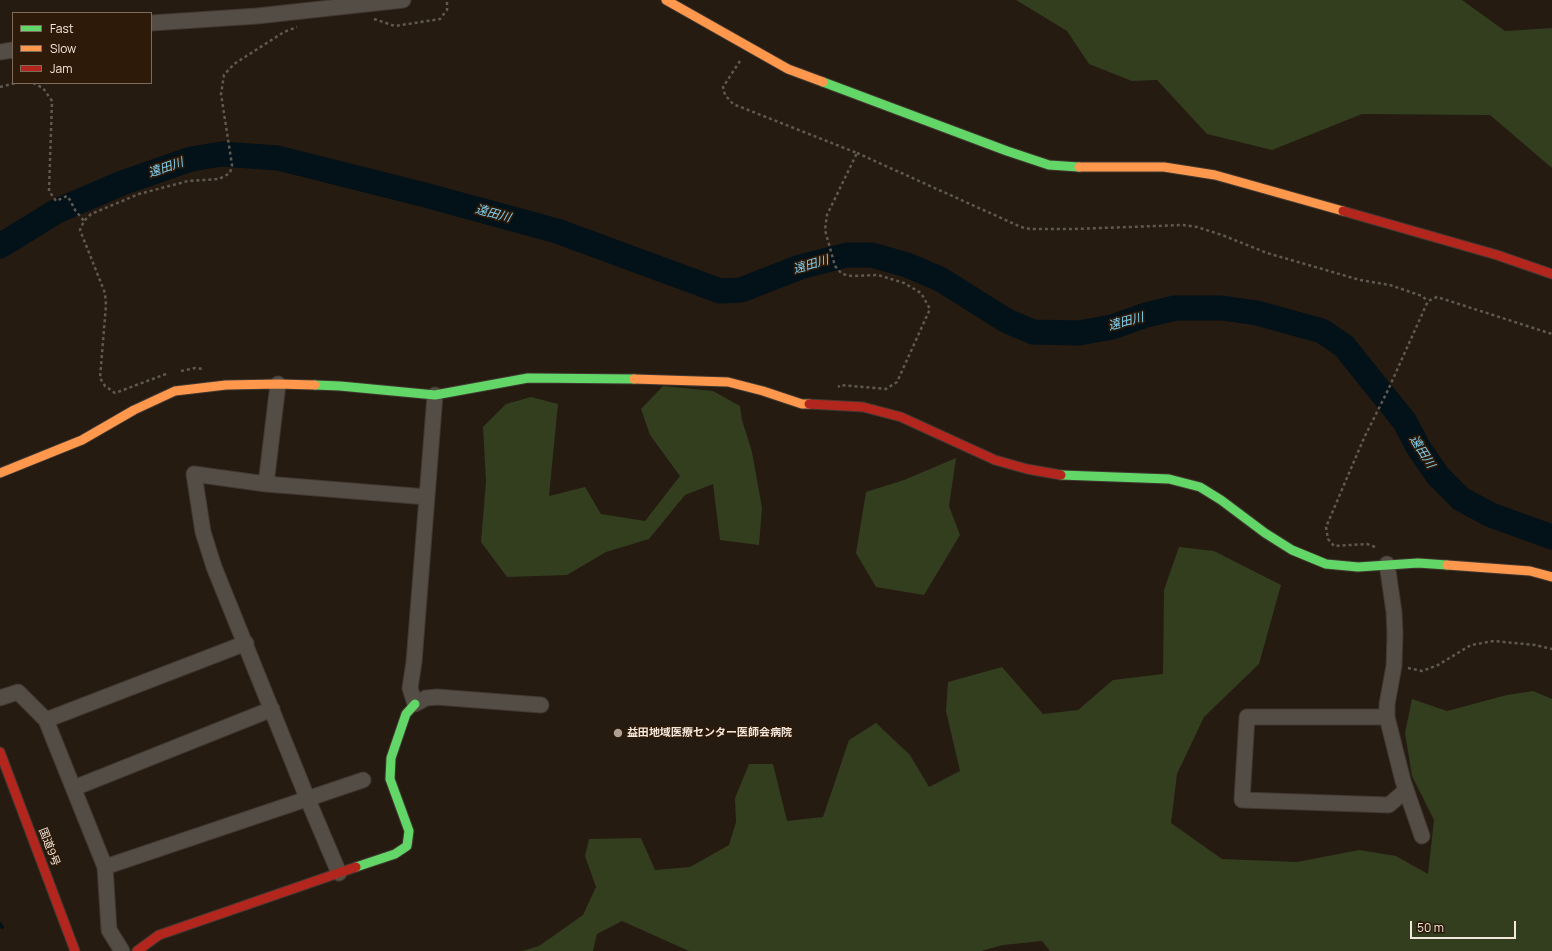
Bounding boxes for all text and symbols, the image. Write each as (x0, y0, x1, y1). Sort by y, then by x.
legend (12, 12, 152, 84)
text: Fast (50, 20, 74, 37)
text: Slow (50, 40, 76, 57)
text: Jam (50, 60, 72, 77)
water label: 遠田川 (147, 155, 185, 181)
water label: 遠田川 (474, 202, 512, 226)
water label: 遠田川 (792, 253, 830, 277)
water label: 遠田川 (1107, 310, 1145, 334)
water label: 遠田川 (1406, 433, 1438, 471)
place label: 益田地域医療センター医師会病院 (627, 726, 792, 740)
marker: 益田地域医療センター医師会病院 (612, 727, 624, 739)
street label: 国道9号 (36, 826, 62, 868)
scale bar (1412, 913, 1518, 939)
text: 50 m (1417, 919, 1444, 936)

